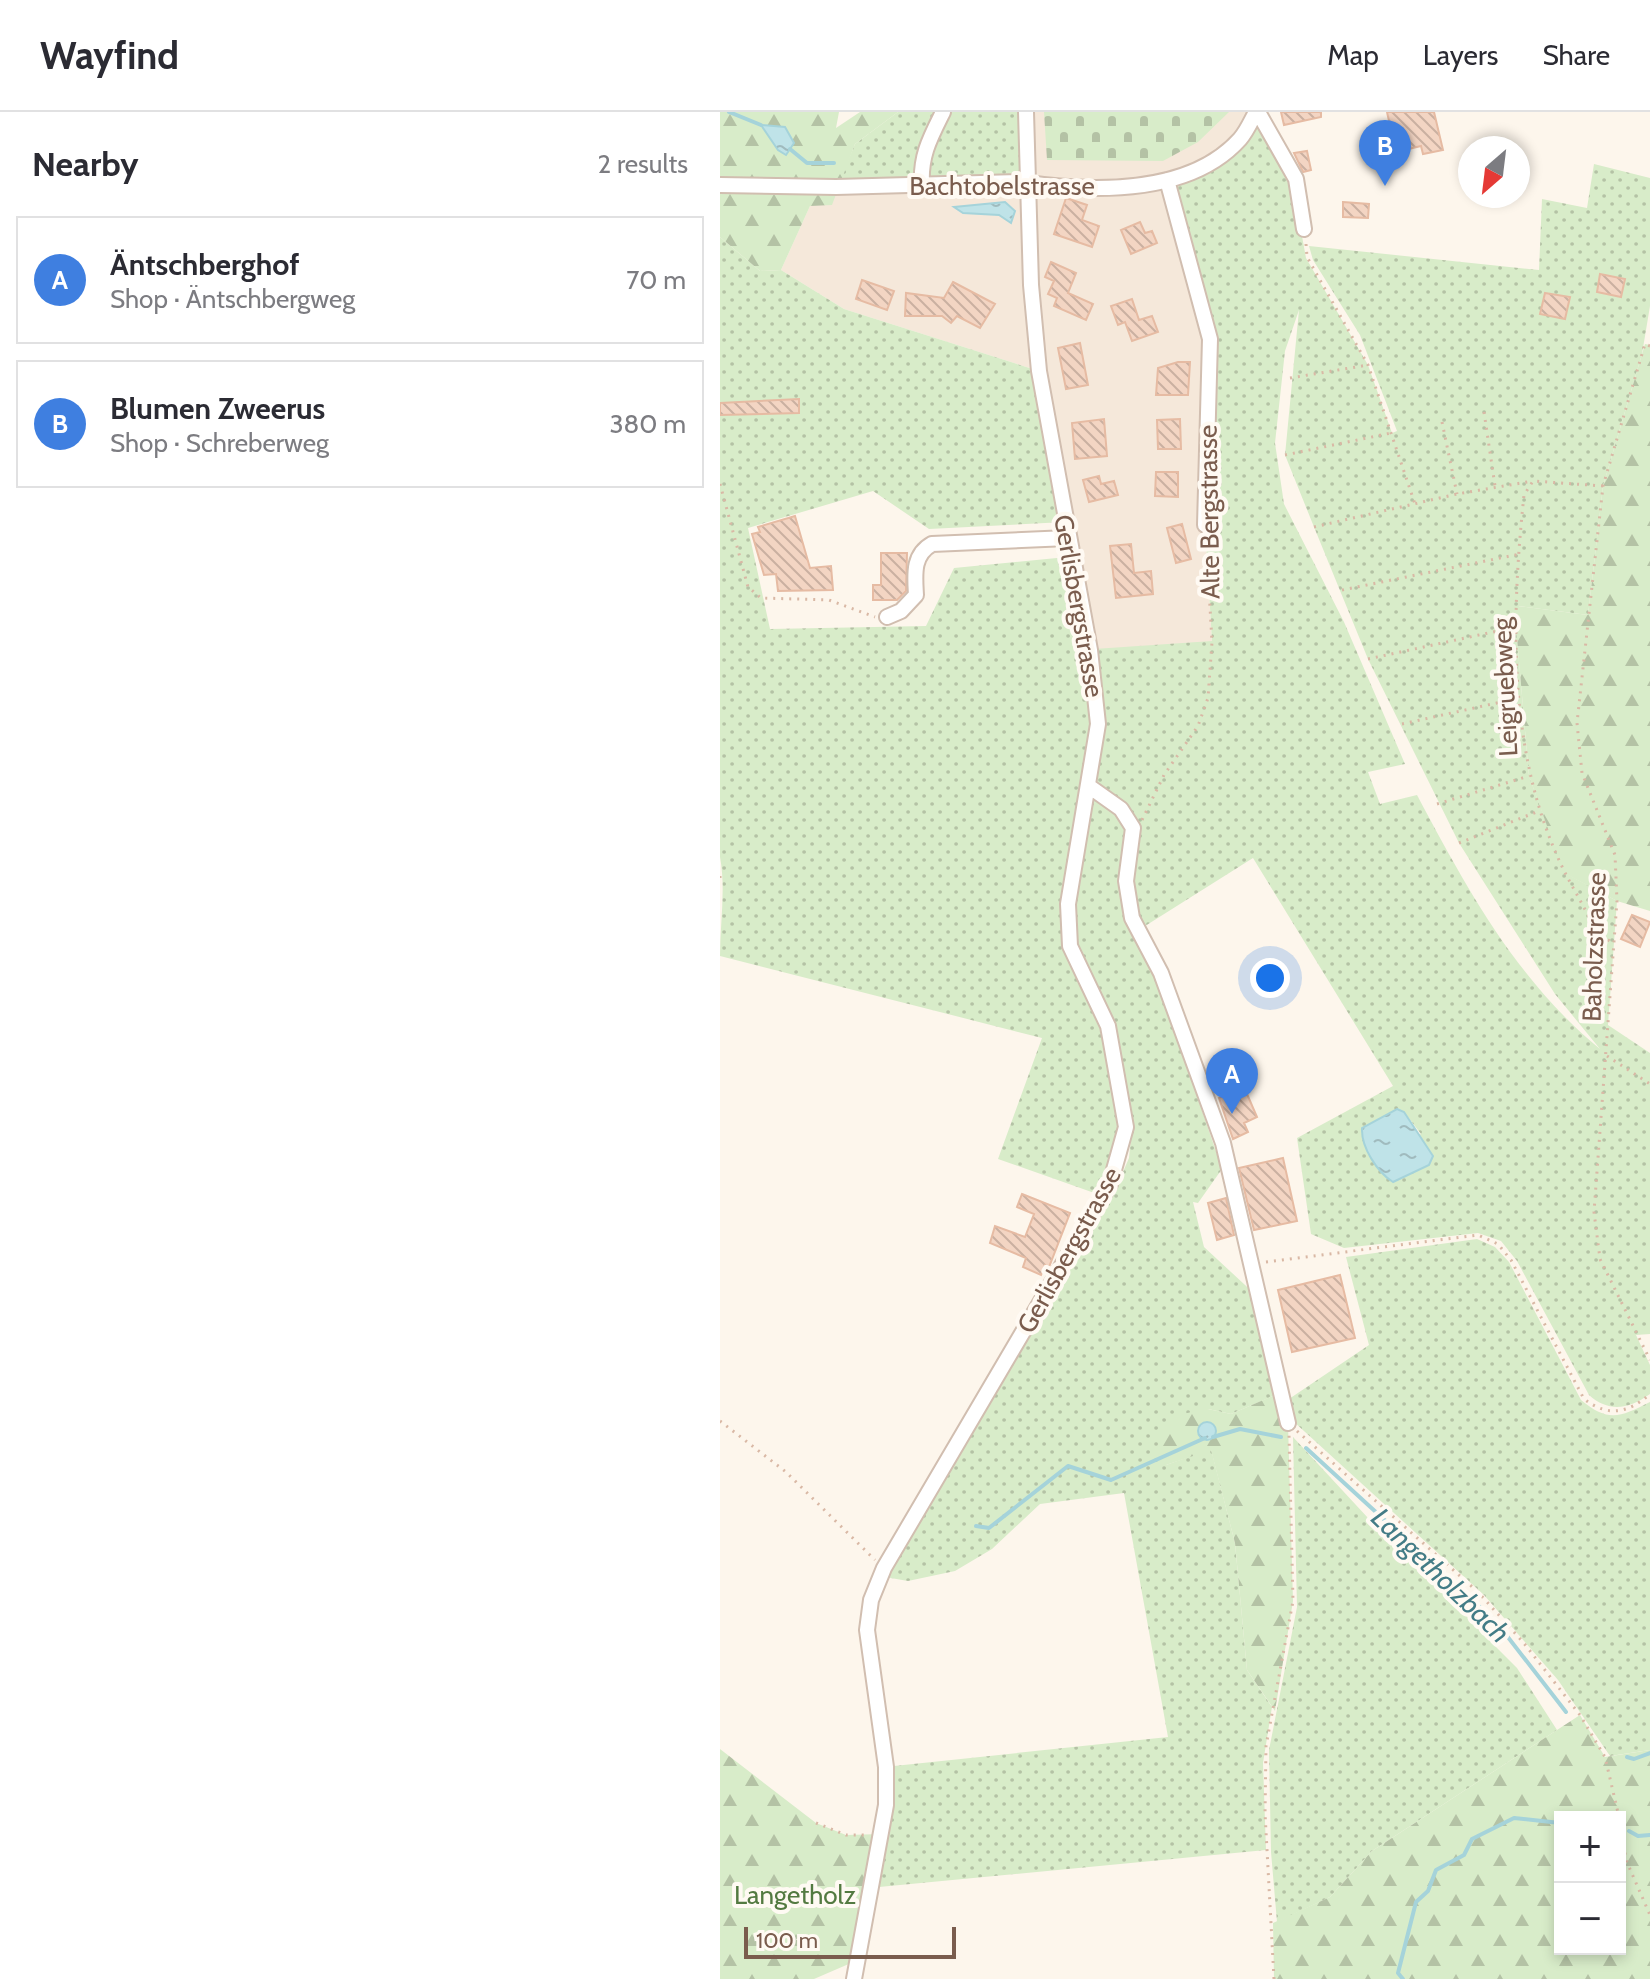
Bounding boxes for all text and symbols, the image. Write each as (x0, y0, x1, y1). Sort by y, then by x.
text: Wayfind (40, 32, 179, 79)
text: Map (1327, 38, 1379, 72)
text: Layers (1423, 38, 1498, 72)
text: Share (1542, 38, 1610, 72)
pin: B (1359, 120, 1411, 186)
north arrow (1458, 136, 1530, 208)
text: Nearby (32, 143, 139, 185)
text: 2 results (597, 148, 688, 180)
street label: Bachtobelstrasse (909, 170, 1095, 202)
text: Äntschberghof (110, 246, 299, 283)
text: A (52, 264, 68, 296)
text: 70 m (626, 264, 686, 296)
text: Shop · Äntschbergweg (110, 283, 355, 315)
text: Blumen Zweerus (110, 390, 325, 427)
text: B (52, 408, 68, 440)
text: 380 m (609, 408, 686, 440)
street label: Alte Bergstrasse (1191, 425, 1227, 599)
text: Shop · Schreberweg (110, 427, 329, 459)
street label: Gerlisbergstrasse (1047, 512, 1111, 700)
street label: Leigruebweg (1485, 616, 1525, 757)
street label: Baholzstrasse (1575, 872, 1613, 1022)
your location (1250, 958, 1290, 998)
pin: A (1206, 1048, 1258, 1114)
street label: Gerlisbergstrasse (1010, 1161, 1128, 1339)
water label: Langetholzbach (1365, 1500, 1517, 1650)
map controls (1554, 1811, 1626, 1955)
button: + (1554, 1811, 1626, 1883)
park label: Langetholz (734, 1879, 856, 1911)
button: − (1554, 1883, 1626, 1955)
scale bar (744, 1923, 956, 1959)
text: 100 m (756, 1927, 818, 1954)

